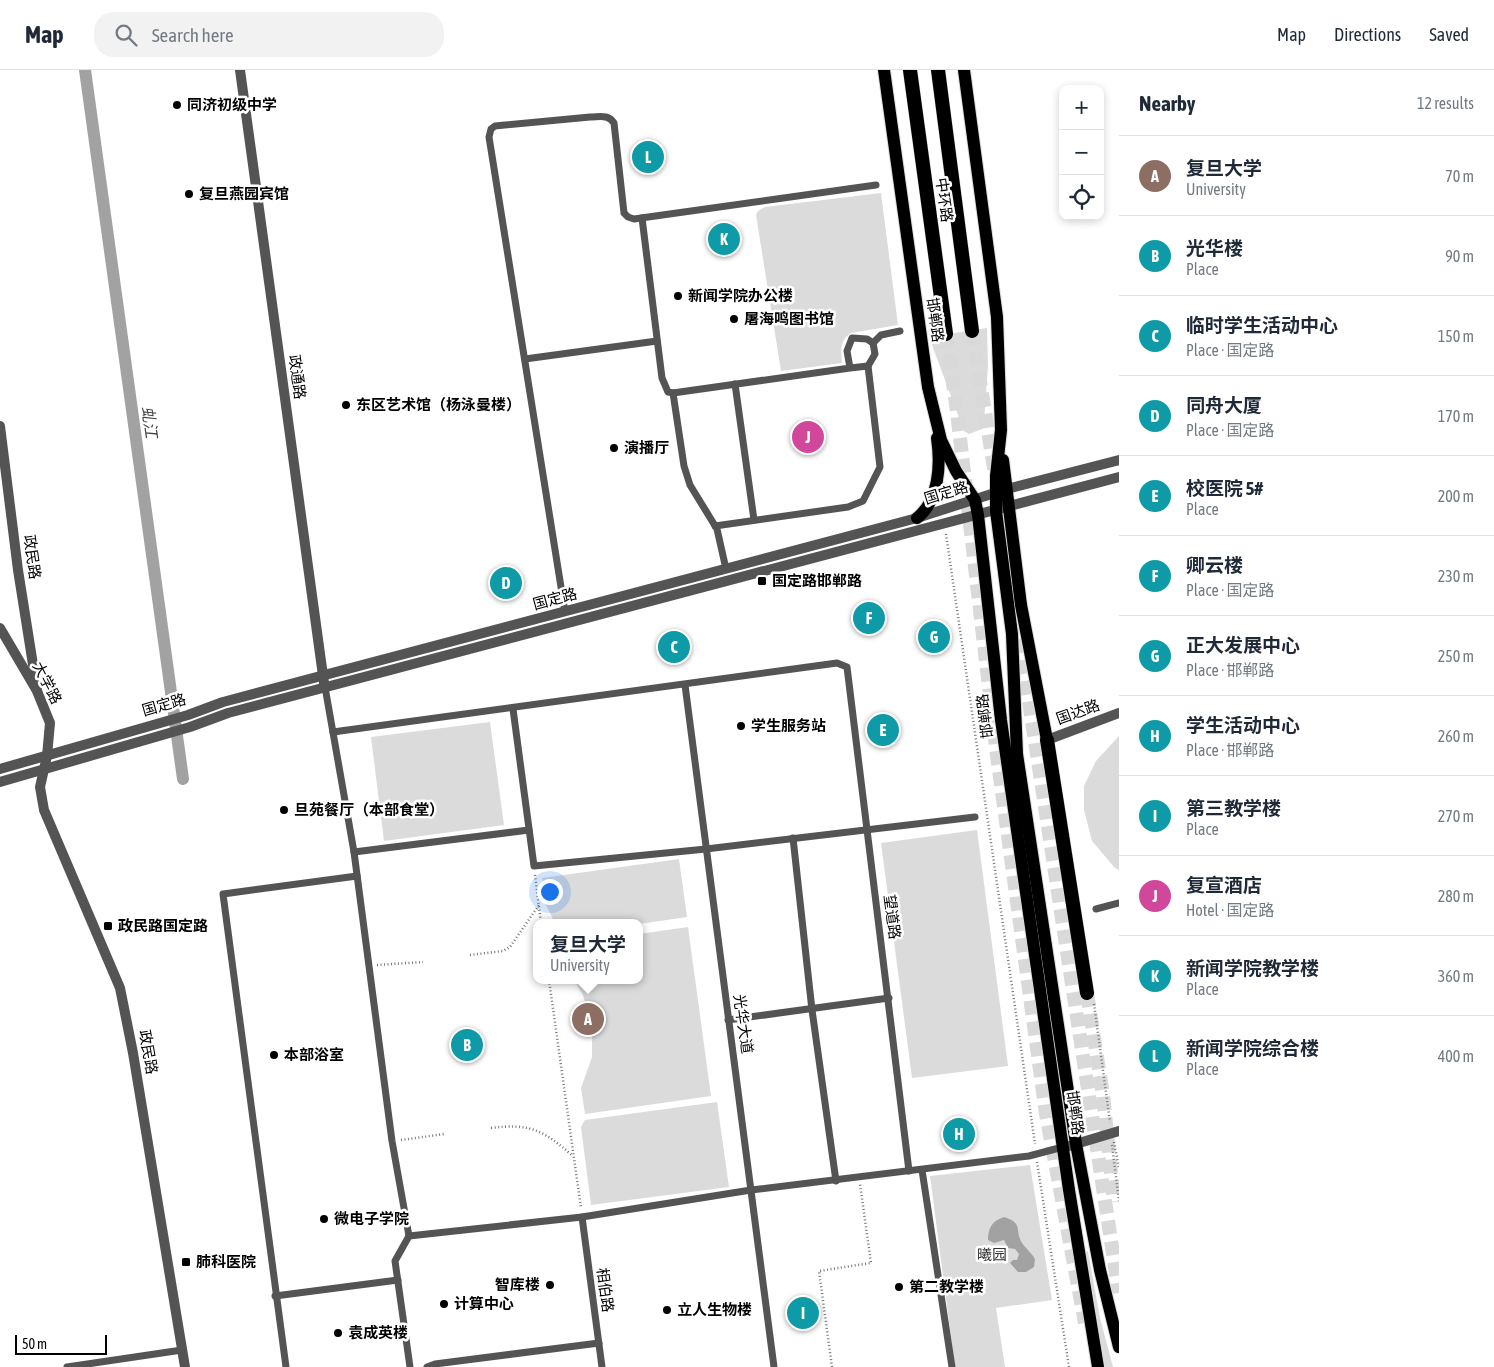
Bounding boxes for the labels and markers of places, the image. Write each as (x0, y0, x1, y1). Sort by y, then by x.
place label: 同济初级中学 (187, 96, 277, 113)
marker: 同济初级中学 (171, 99, 183, 111)
pin: L (632, 138, 664, 176)
place label: 复旦燕园宾馆 (199, 185, 289, 202)
marker: 复旦燕园宾馆 (183, 188, 195, 200)
pin: K (708, 220, 740, 258)
place label: 新闻学院办公楼 (688, 287, 793, 304)
marker: 新闻学院办公楼 (672, 290, 684, 302)
place label: 屠海鸣图书馆 (744, 310, 834, 327)
marker: 屠海鸣图书馆 (728, 313, 740, 325)
place label: 东区艺术馆（杨泳曼楼） (356, 396, 521, 413)
marker: 东区艺术馆（杨泳曼楼） (340, 399, 352, 411)
pin: J (792, 418, 824, 456)
place label: 演播厅 (624, 439, 669, 456)
marker: 演播厅 (608, 442, 620, 454)
pin: D (490, 564, 522, 602)
place label: 国定路邯郸路 (772, 572, 862, 589)
marker: 国定路邯郸路 (756, 575, 768, 587)
pin: F (853, 599, 885, 637)
pin: G (918, 618, 950, 656)
pin: C (658, 628, 690, 666)
pin: E (867, 711, 899, 749)
place label: 学生服务站 (751, 717, 826, 734)
marker: 学生服务站 (735, 720, 747, 732)
place label: 旦苑餐厅（本部食堂） (294, 801, 444, 818)
marker: 旦苑餐厅（本部食堂） (278, 804, 290, 816)
place label: 政民路国定路 (118, 917, 208, 934)
marker: 政民路国定路 (102, 920, 114, 932)
pin: A (572, 1000, 604, 1038)
pin: B (451, 1026, 483, 1064)
place label: 本部浴室 (284, 1046, 344, 1063)
marker: 本部浴室 (268, 1049, 280, 1061)
pin: H (943, 1115, 975, 1153)
place label: 微电子学院 (334, 1210, 409, 1227)
marker: 微电子学院 (318, 1213, 330, 1225)
place label: 肺科医院 (196, 1253, 256, 1270)
marker: 肺科医院 (180, 1256, 192, 1268)
place label: 智库楼 (495, 1276, 540, 1293)
place label: 第二教学楼 (909, 1278, 984, 1295)
marker: 智库楼 (544, 1279, 556, 1291)
marker: 第二教学楼 (893, 1281, 905, 1293)
pin: I (787, 1294, 819, 1332)
place label: 计算中心 (454, 1295, 514, 1312)
marker: 计算中心 (438, 1298, 450, 1310)
place label: 立人生物楼 (677, 1301, 752, 1318)
marker: 立人生物楼 (661, 1304, 673, 1316)
place label: 袁成英楼 (348, 1324, 408, 1341)
marker: 袁成英楼 (332, 1327, 344, 1339)

